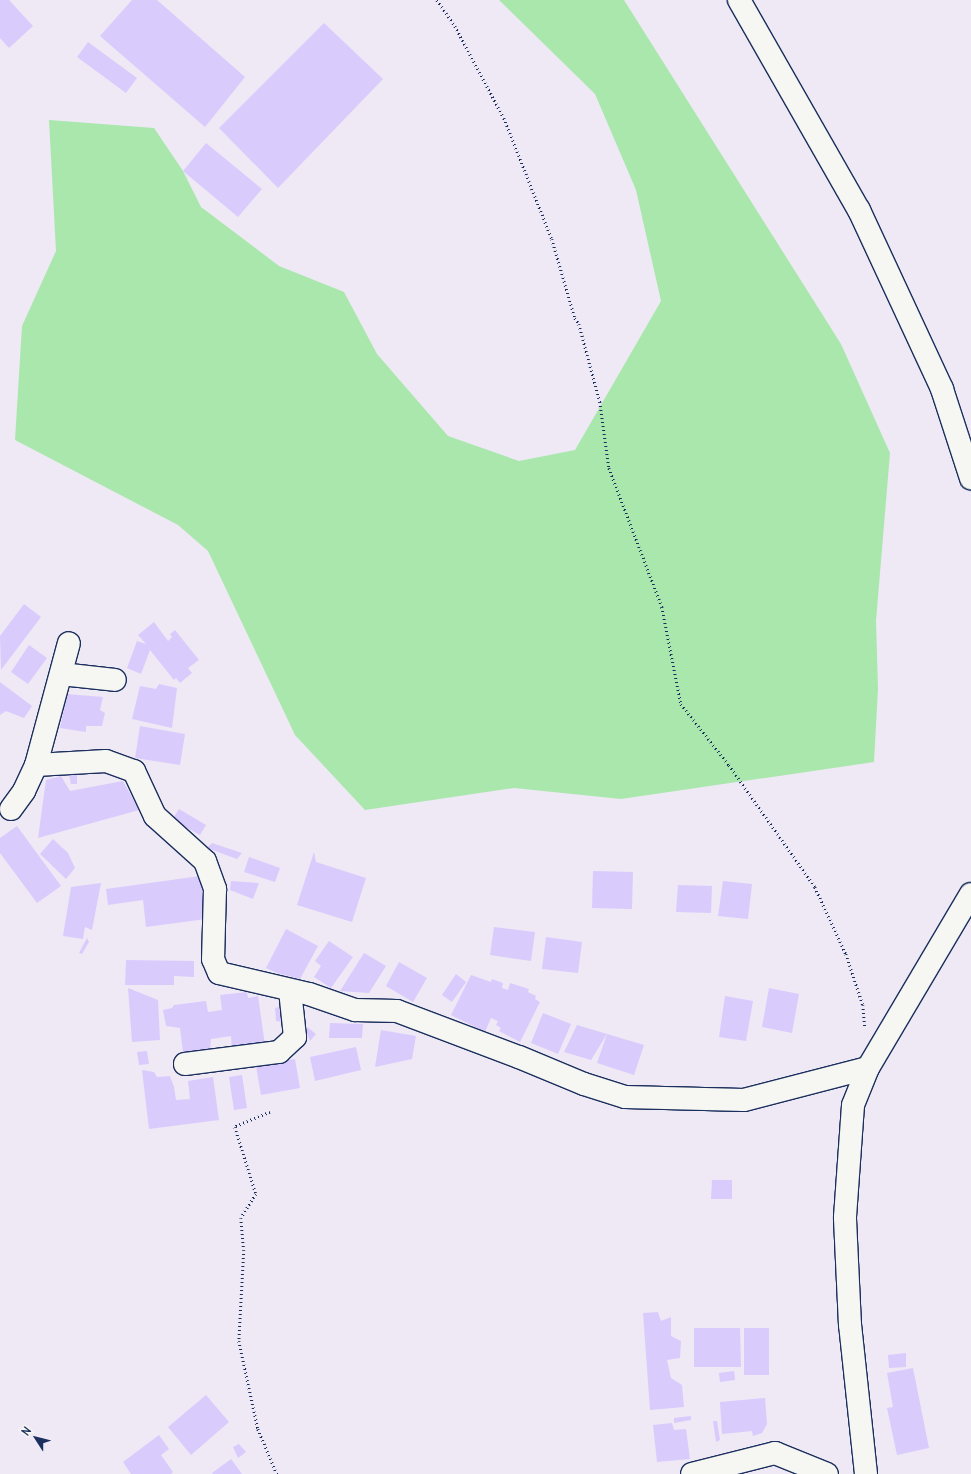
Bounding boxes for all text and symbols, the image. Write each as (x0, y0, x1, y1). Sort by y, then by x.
north arrow (16, 1418, 56, 1458)
text: N (18, 1424, 34, 1438)

